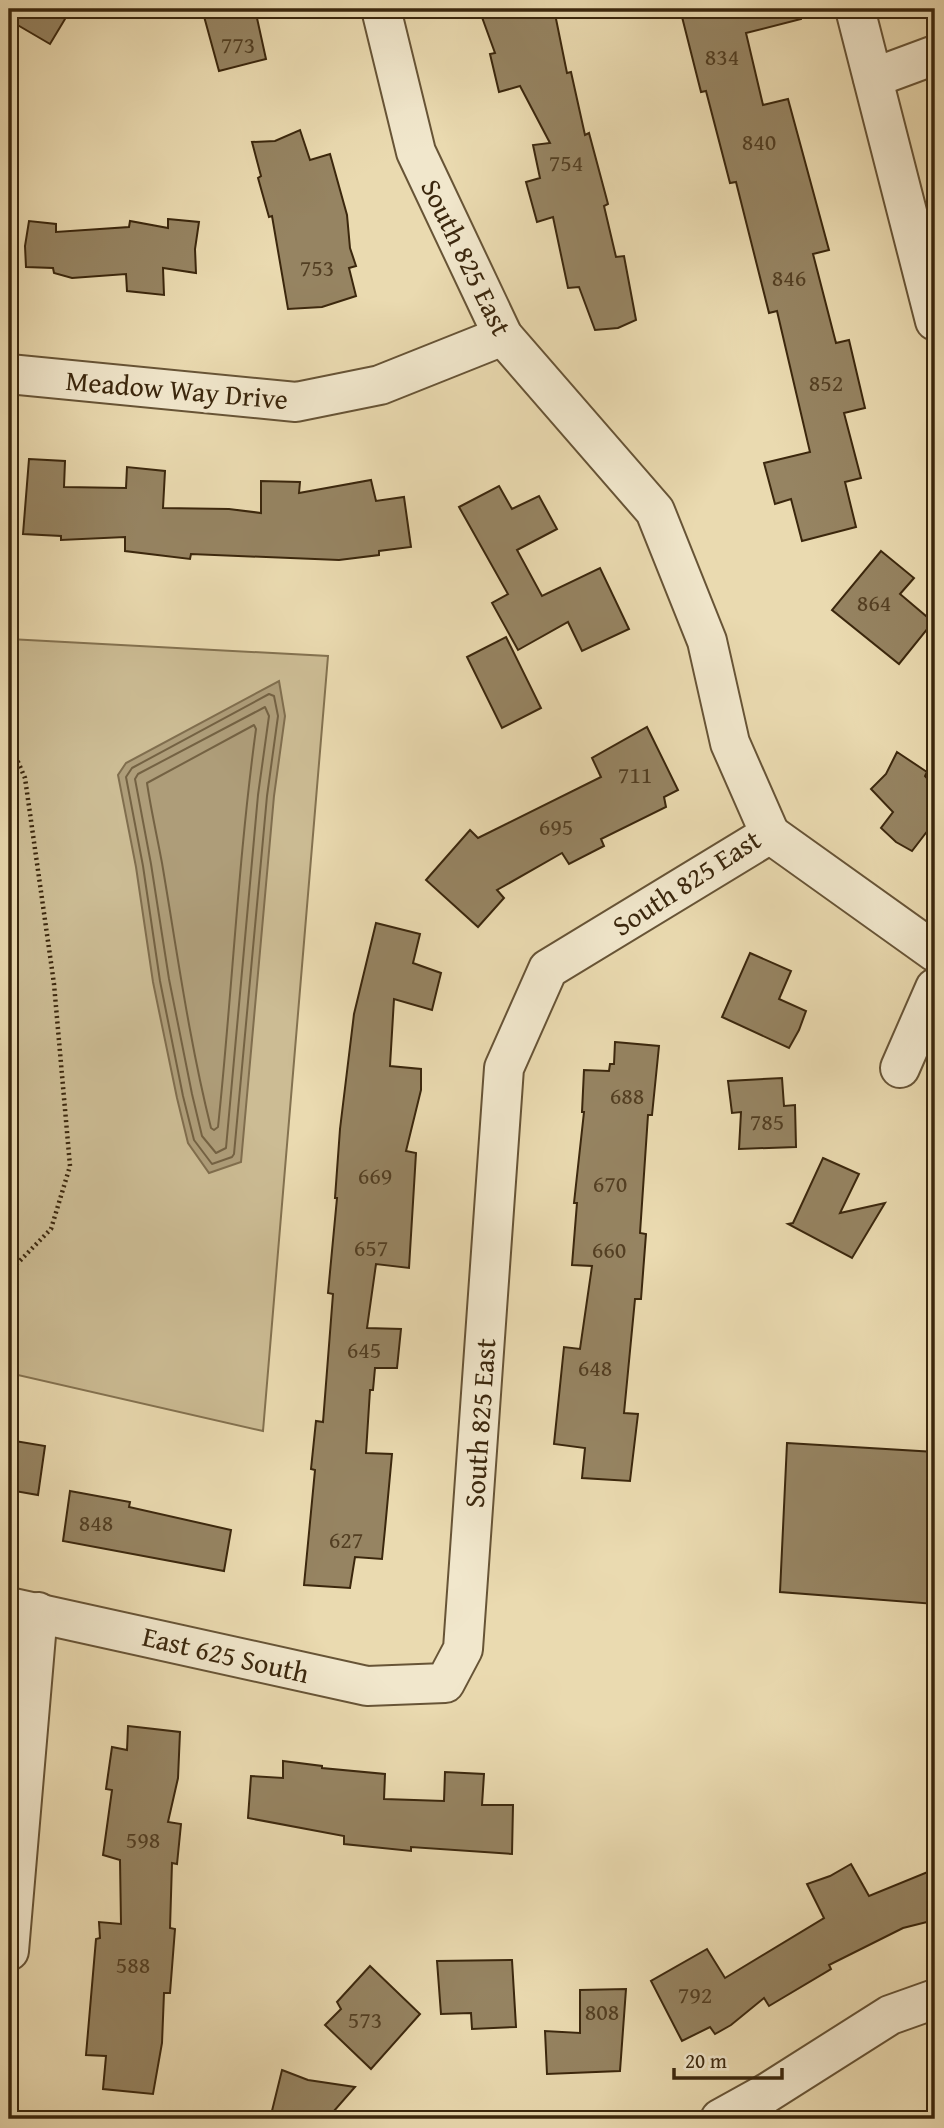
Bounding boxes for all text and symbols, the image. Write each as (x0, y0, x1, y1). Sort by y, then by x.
house number: 773 (221, 27, 255, 62)
house number: 834 (705, 39, 739, 74)
house number: 840 (742, 124, 776, 159)
house number: 754 (549, 145, 583, 180)
street label: South 825 East (411, 172, 523, 342)
house number: 753 (300, 250, 334, 285)
house number: 846 (772, 260, 806, 295)
street label: Meadow Way Drive (64, 359, 290, 419)
house number: 852 (809, 365, 843, 400)
house number: 864 (857, 585, 891, 620)
house number: 711 (618, 757, 652, 792)
house number: 695 (539, 809, 573, 844)
street label: South 825 East (604, 818, 768, 945)
house number: 688 (610, 1078, 644, 1113)
house number: 785 (750, 1104, 784, 1139)
house number: 669 (358, 1158, 392, 1193)
house number: 670 (593, 1166, 627, 1201)
house number: 657 (354, 1230, 388, 1265)
house number: 660 (592, 1232, 626, 1267)
house number: 645 (347, 1332, 381, 1367)
street label: South 825 East (453, 1337, 505, 1509)
house number: 648 (578, 1350, 612, 1385)
house number: 848 (79, 1505, 113, 1540)
house number: 627 (329, 1522, 363, 1557)
street label: East 625 South (139, 1615, 314, 1693)
house number: 598 (126, 1822, 160, 1857)
house number: 588 (116, 1947, 150, 1982)
house number: 792 (678, 1977, 712, 2012)
house number: 808 (585, 1994, 619, 2029)
house number: 573 (348, 2002, 382, 2037)
scale bar (674, 2037, 783, 2081)
text: 20 m (685, 2045, 727, 2076)

